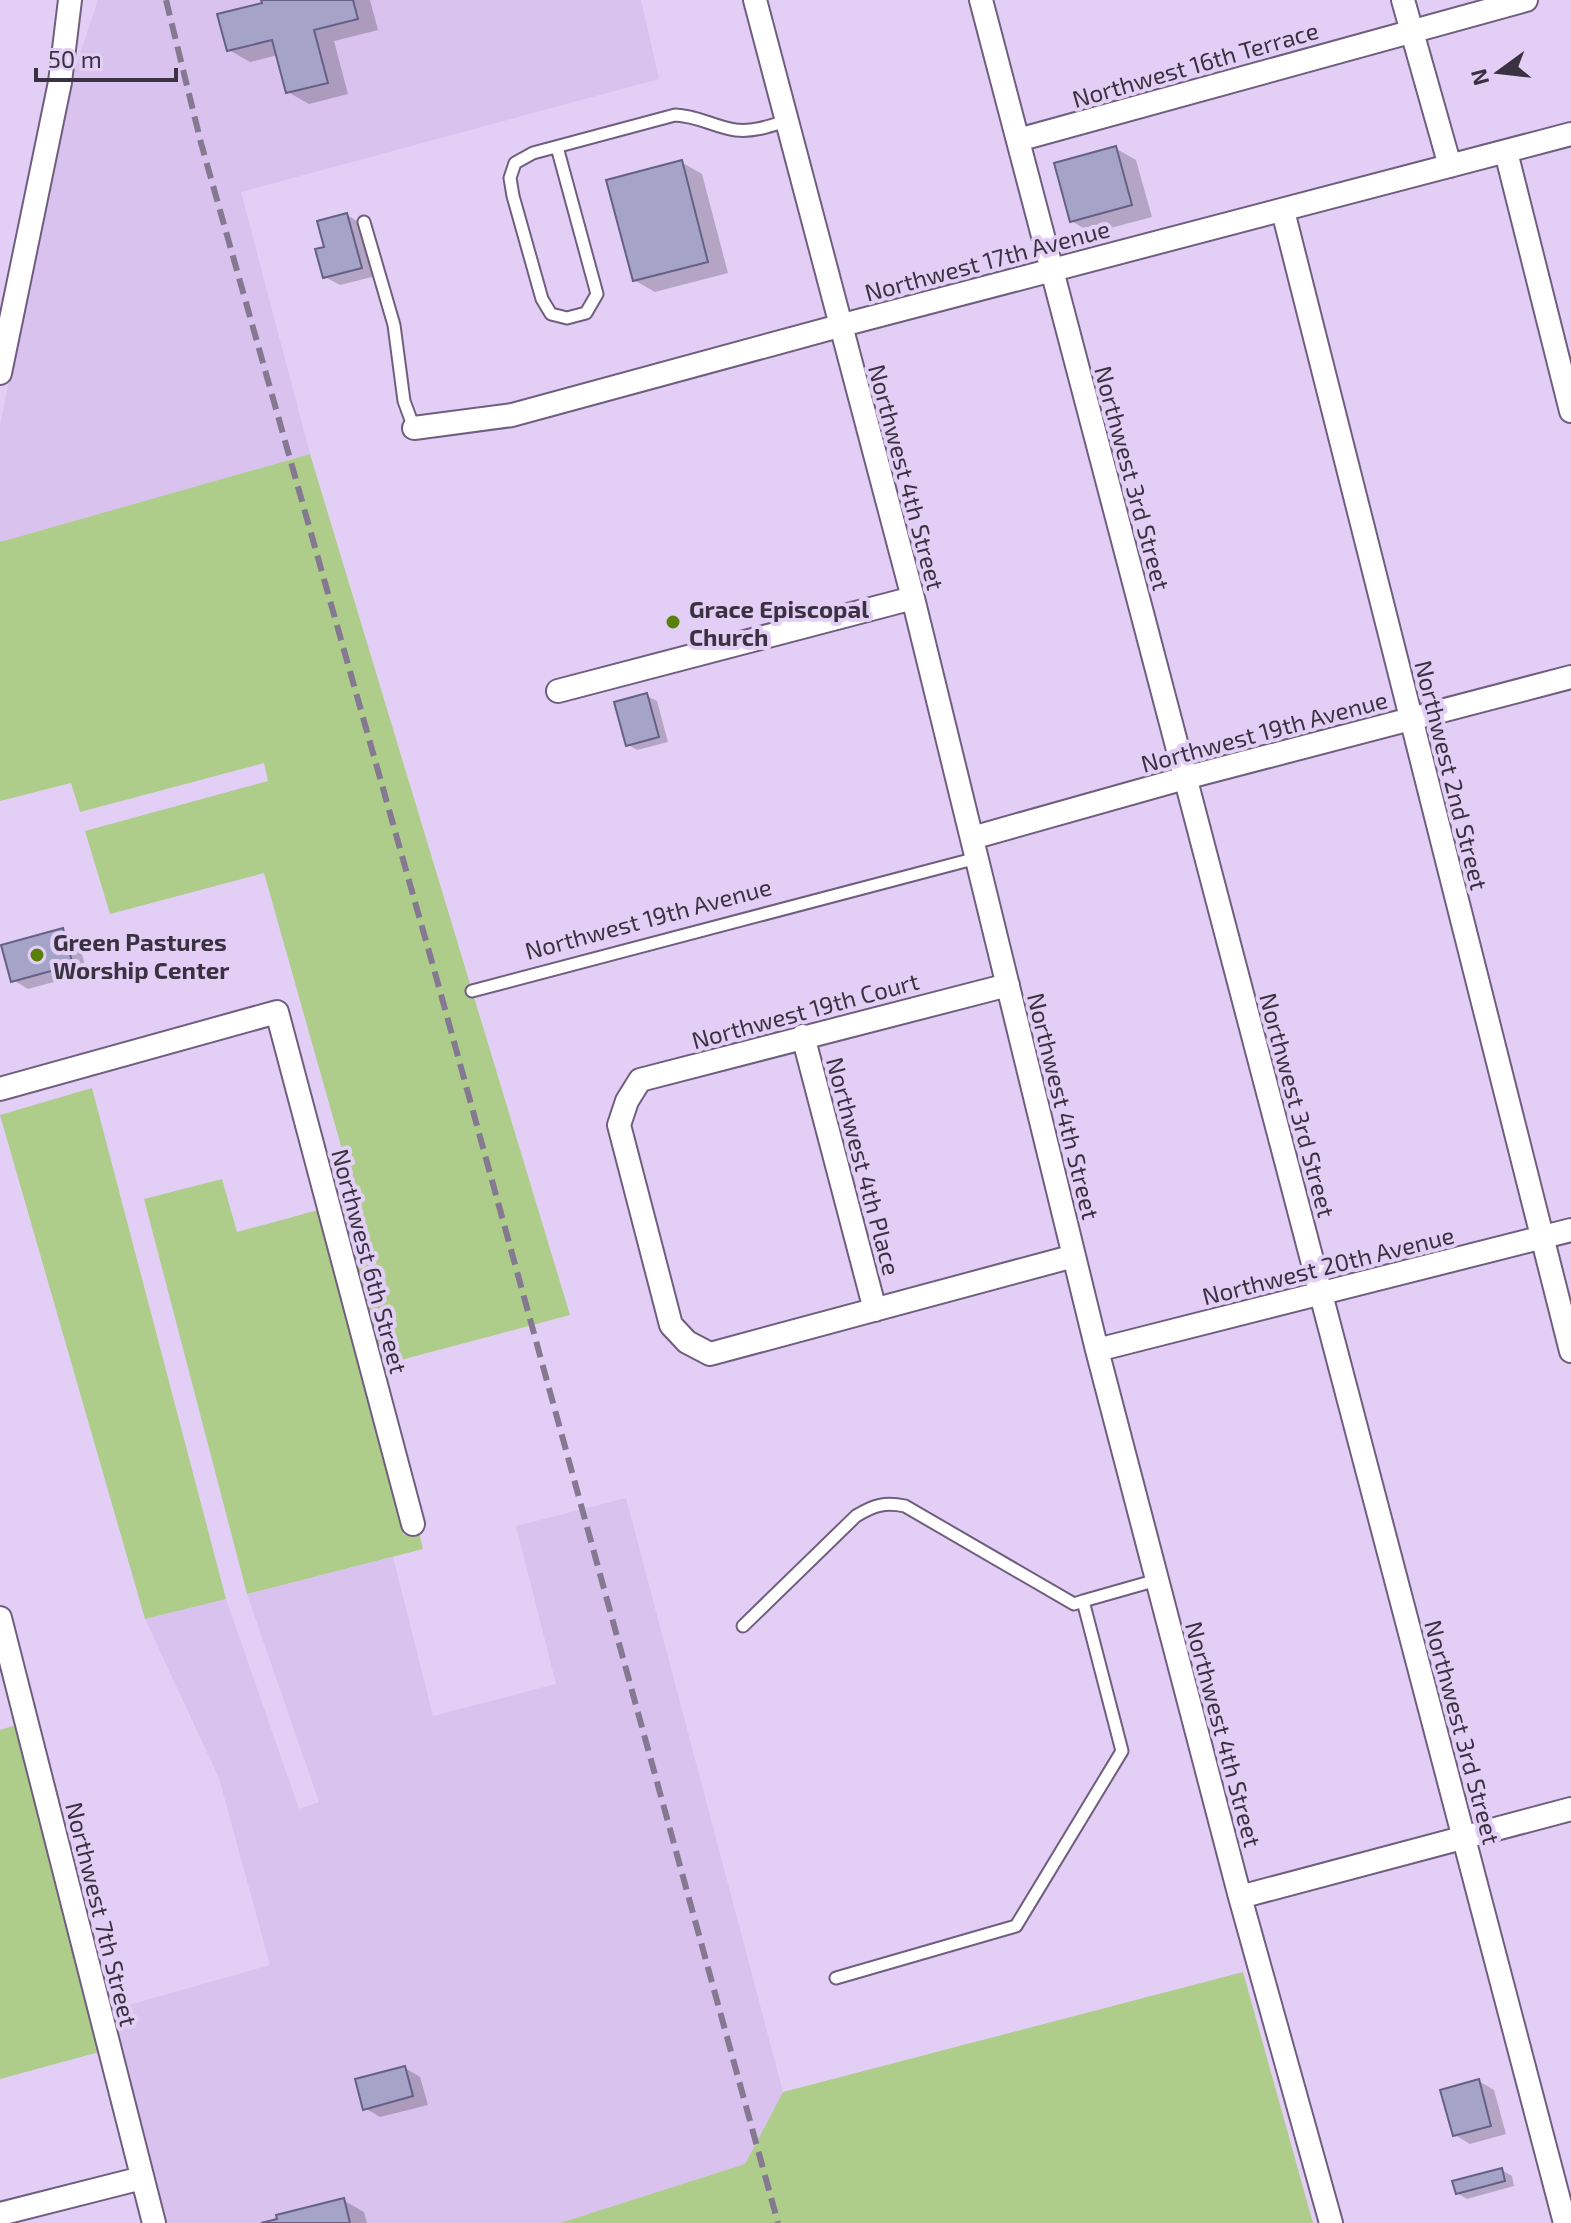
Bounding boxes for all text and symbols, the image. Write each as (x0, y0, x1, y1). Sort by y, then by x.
street label: Northwest 16th Terrace (1069, 15, 1321, 113)
scale bar (36, 32, 176, 82)
north arrow (1459, 32, 1539, 112)
text: 50 m (48, 44, 102, 73)
text: N (1464, 66, 1493, 88)
street label: Northwest 17th Avenue (861, 213, 1113, 307)
street label: Northwest 4th Street (863, 361, 951, 593)
street label: Northwest 3rd Street (1089, 363, 1177, 593)
place label: Grace Episcopal Church (689, 594, 869, 651)
marker: Grace Episcopal Church (664, 613, 682, 631)
street label: Northwest 2nd Street (1409, 657, 1495, 893)
street label: Northwest 19th Avenue (1138, 684, 1390, 778)
street label: Northwest 19th Avenue (522, 871, 774, 965)
place label: Green Pastures Worship Center (53, 927, 230, 984)
marker: Green Pastures Worship Center (28, 946, 46, 964)
street label: Northwest 19th Court (688, 966, 922, 1054)
street label: Northwest 4th Street (1022, 990, 1106, 1222)
street label: Northwest 3rd Street (1254, 990, 1342, 1220)
street label: Northwest 4th Place (821, 1054, 907, 1278)
street label: Northwest 6th Street (326, 1145, 414, 1377)
street label: Northwest 20th Avenue (1199, 1220, 1457, 1310)
street label: Northwest 3rd Street (1419, 1617, 1507, 1847)
street label: Northwest 4th Street (1180, 1618, 1268, 1850)
street label: Northwest 7th Street (60, 1799, 144, 2029)

